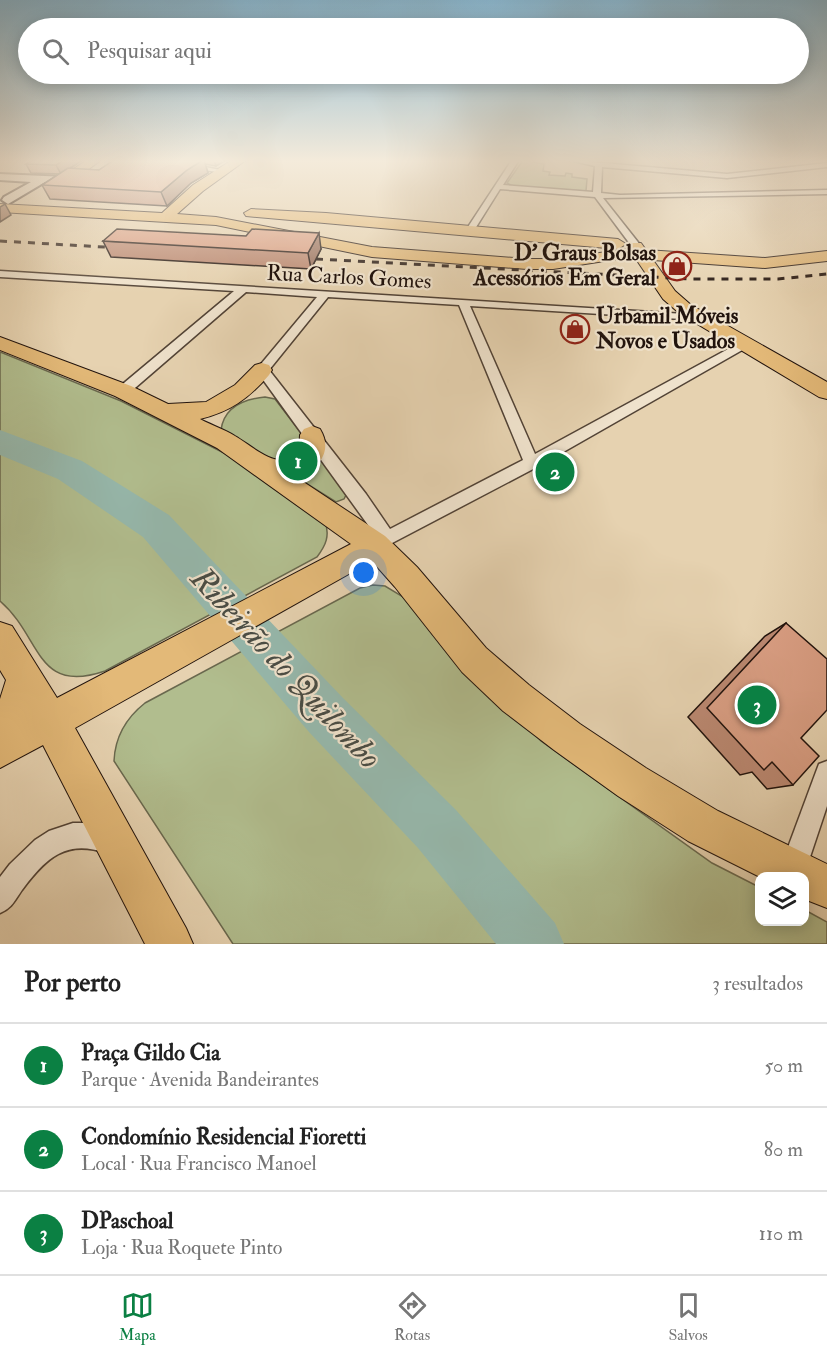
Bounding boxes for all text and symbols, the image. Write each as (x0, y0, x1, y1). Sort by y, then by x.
search box (18, 18, 809, 84)
icon: search (39, 35, 72, 68)
text: Pesquisar aqui (87, 37, 212, 65)
place label: D' Graus Bolsas Acessórios Em Geral (472, 239, 656, 292)
shop icon: D' Graus Bolsas Acessórios Em Geral (661, 250, 693, 282)
street label: Rua Carlos Gomes (266, 259, 432, 295)
place label: Urbamil Móveis Novos e Usados (595, 302, 739, 355)
shop icon: Urbamil Móveis Novos e Usados (559, 313, 591, 345)
pin: 1 (278, 438, 318, 484)
pin: 2 (536, 450, 574, 494)
water label: Ribeirão do Quilombo (181, 558, 390, 778)
your location (349, 558, 378, 587)
pin: 3 (738, 682, 777, 728)
map controls (755, 872, 809, 926)
button: layers (755, 872, 809, 926)
text: Por perto (24, 967, 121, 999)
text: 3 resultados (712, 971, 803, 996)
text: Praça Gildo Cia (81, 1039, 220, 1067)
text: 1 (40, 1053, 47, 1078)
text: 50 m (764, 1053, 803, 1078)
text: Parque · Avenida Bandeirantes (81, 1067, 319, 1092)
text: Condomínio Residencial Fioretti (81, 1123, 366, 1151)
text: 2 (38, 1137, 49, 1162)
text: 80 m (764, 1137, 803, 1162)
text: Local · Rua Francisco Manoel (81, 1151, 317, 1176)
text: DPaschoal (81, 1207, 173, 1235)
text: 3 (40, 1221, 47, 1246)
text: 110 m (759, 1221, 803, 1246)
text: Loja · Rua Roquete Pinto (81, 1235, 282, 1260)
tab: Mapa (119, 1289, 156, 1345)
tab: Rotas (394, 1289, 430, 1345)
tab: Salvos (668, 1289, 708, 1345)

